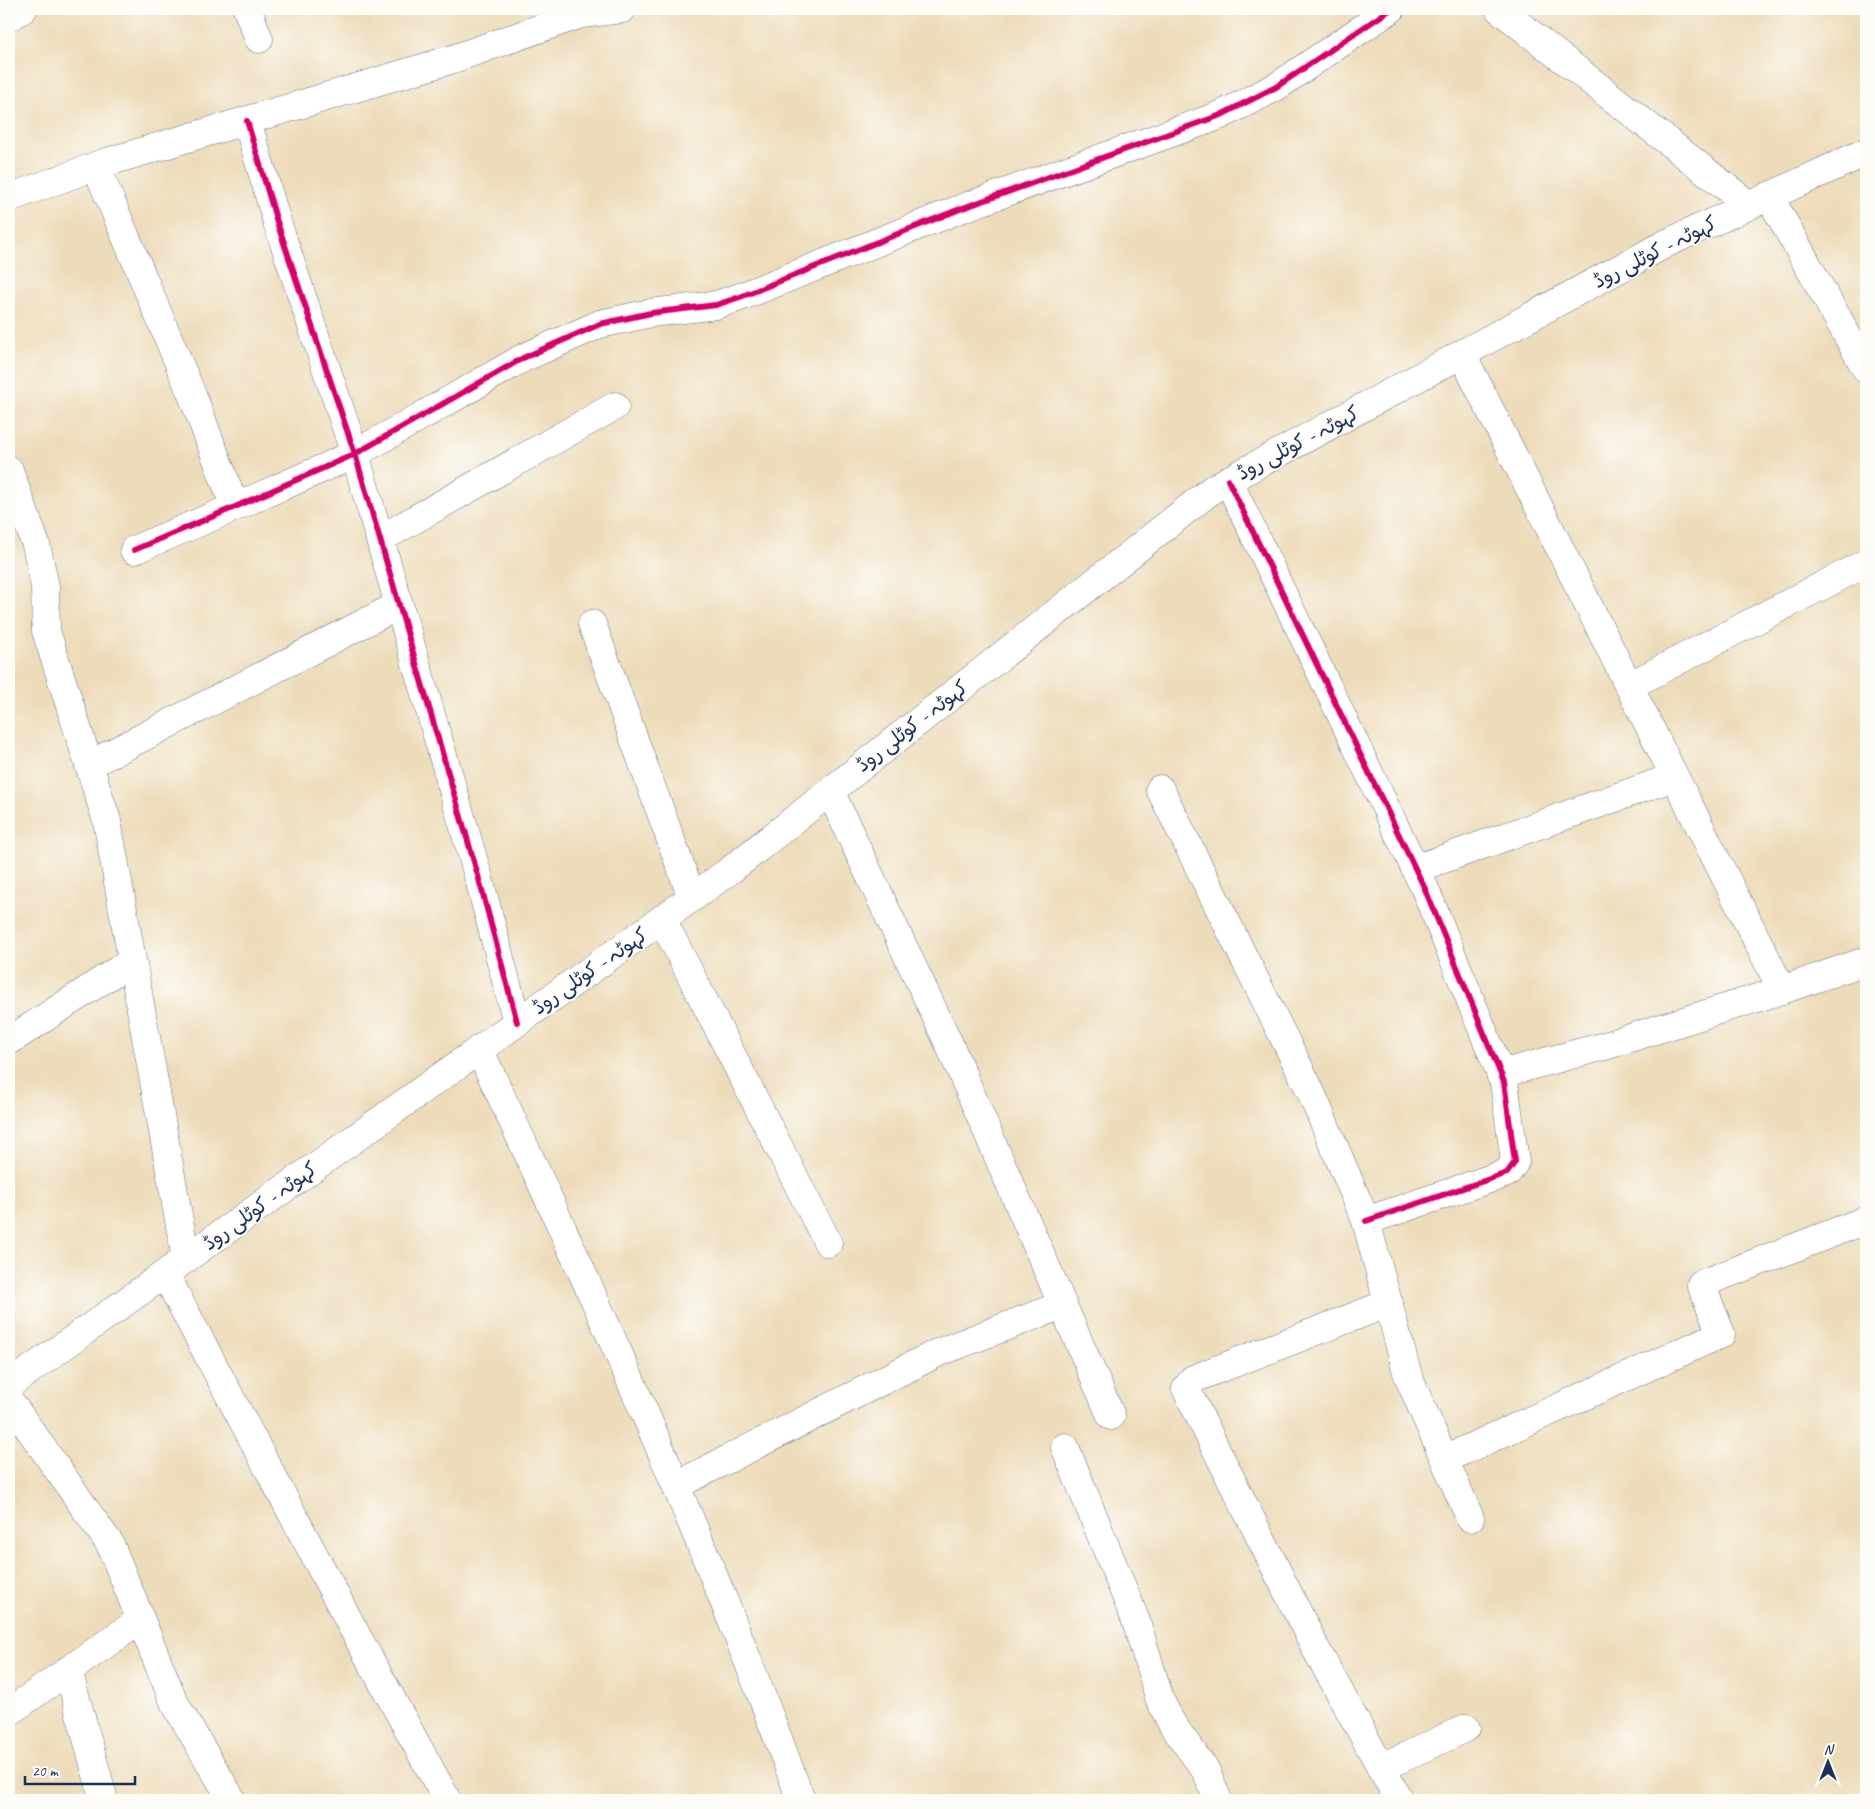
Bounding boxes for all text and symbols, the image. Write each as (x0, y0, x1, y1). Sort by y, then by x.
street label: کہوٹہ - کوٹلی روڈ (1589, 210, 1721, 294)
street label: کہوٹہ - کوٹلی روڈ (1232, 400, 1364, 486)
street label: کہوٹہ - کوٹلی روڈ (851, 674, 973, 778)
street label: کہوٹہ - کوٹلی روڈ (527, 922, 653, 1020)
street label: کہوٹہ - کوٹلی روڈ (198, 1156, 322, 1256)
north arrow (1802, 1736, 1852, 1786)
text: N (1824, 1741, 1835, 1758)
scale bar (25, 1754, 135, 1786)
text: 20 m (32, 1762, 59, 1781)

